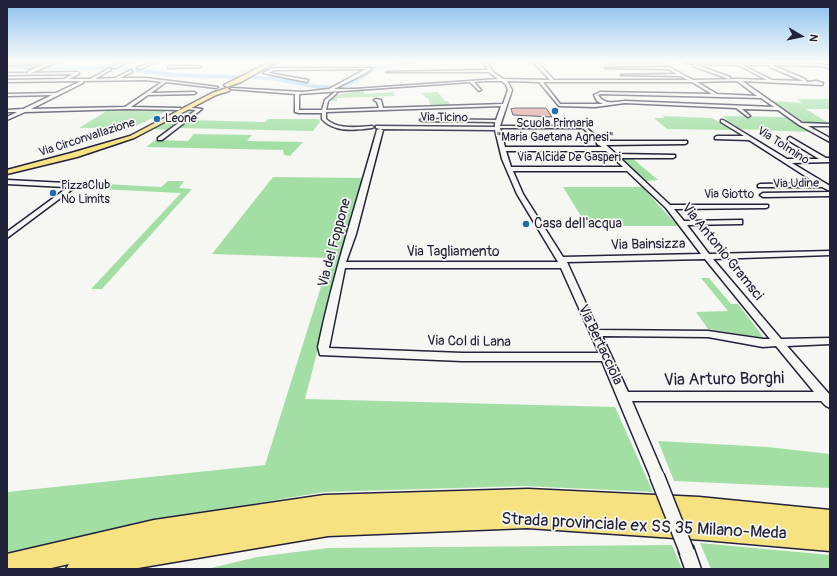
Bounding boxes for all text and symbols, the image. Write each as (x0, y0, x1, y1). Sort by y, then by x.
north arrow (781, 16, 821, 56)
text: N (806, 33, 820, 43)
marker: Scuola Primaria "Maria Gaetana Agnesi" (550, 106, 560, 116)
street label: Via Ticino (420, 110, 468, 126)
place label: Leone (165, 112, 197, 126)
marker: Leone (152, 114, 162, 124)
street label: Via Circonvallazione (37, 116, 137, 160)
place label: Scuola Primaria "Maria Gaetana Agnesi" (496, 117, 614, 145)
street label: Via Tolmino (754, 124, 812, 168)
street label: Via Alcide De Gasperi (517, 151, 621, 165)
street label: Via Udine (773, 176, 819, 192)
place label: PizzaClub No Limits (61, 179, 110, 207)
marker: PizzaClub No Limits (48, 188, 58, 198)
street label: Via Giotto (704, 188, 754, 202)
street label: Via del Foppone (315, 197, 355, 289)
street label: Via Antonio Gramsci (678, 200, 766, 304)
place label: Casa dell'acqua (534, 216, 622, 232)
marker: Casa dell'acqua (521, 219, 531, 229)
street label: Via Bainsizza (611, 236, 685, 254)
street label: Via Tagliamento (406, 244, 500, 260)
street label: Via Bertacciola (574, 302, 626, 388)
street label: Via Col di Lana (427, 333, 511, 351)
street label: Via Arturo Borghi (664, 369, 784, 391)
street label: Strada provinciale ex SS 35 Milano-Meda (501, 509, 787, 545)

